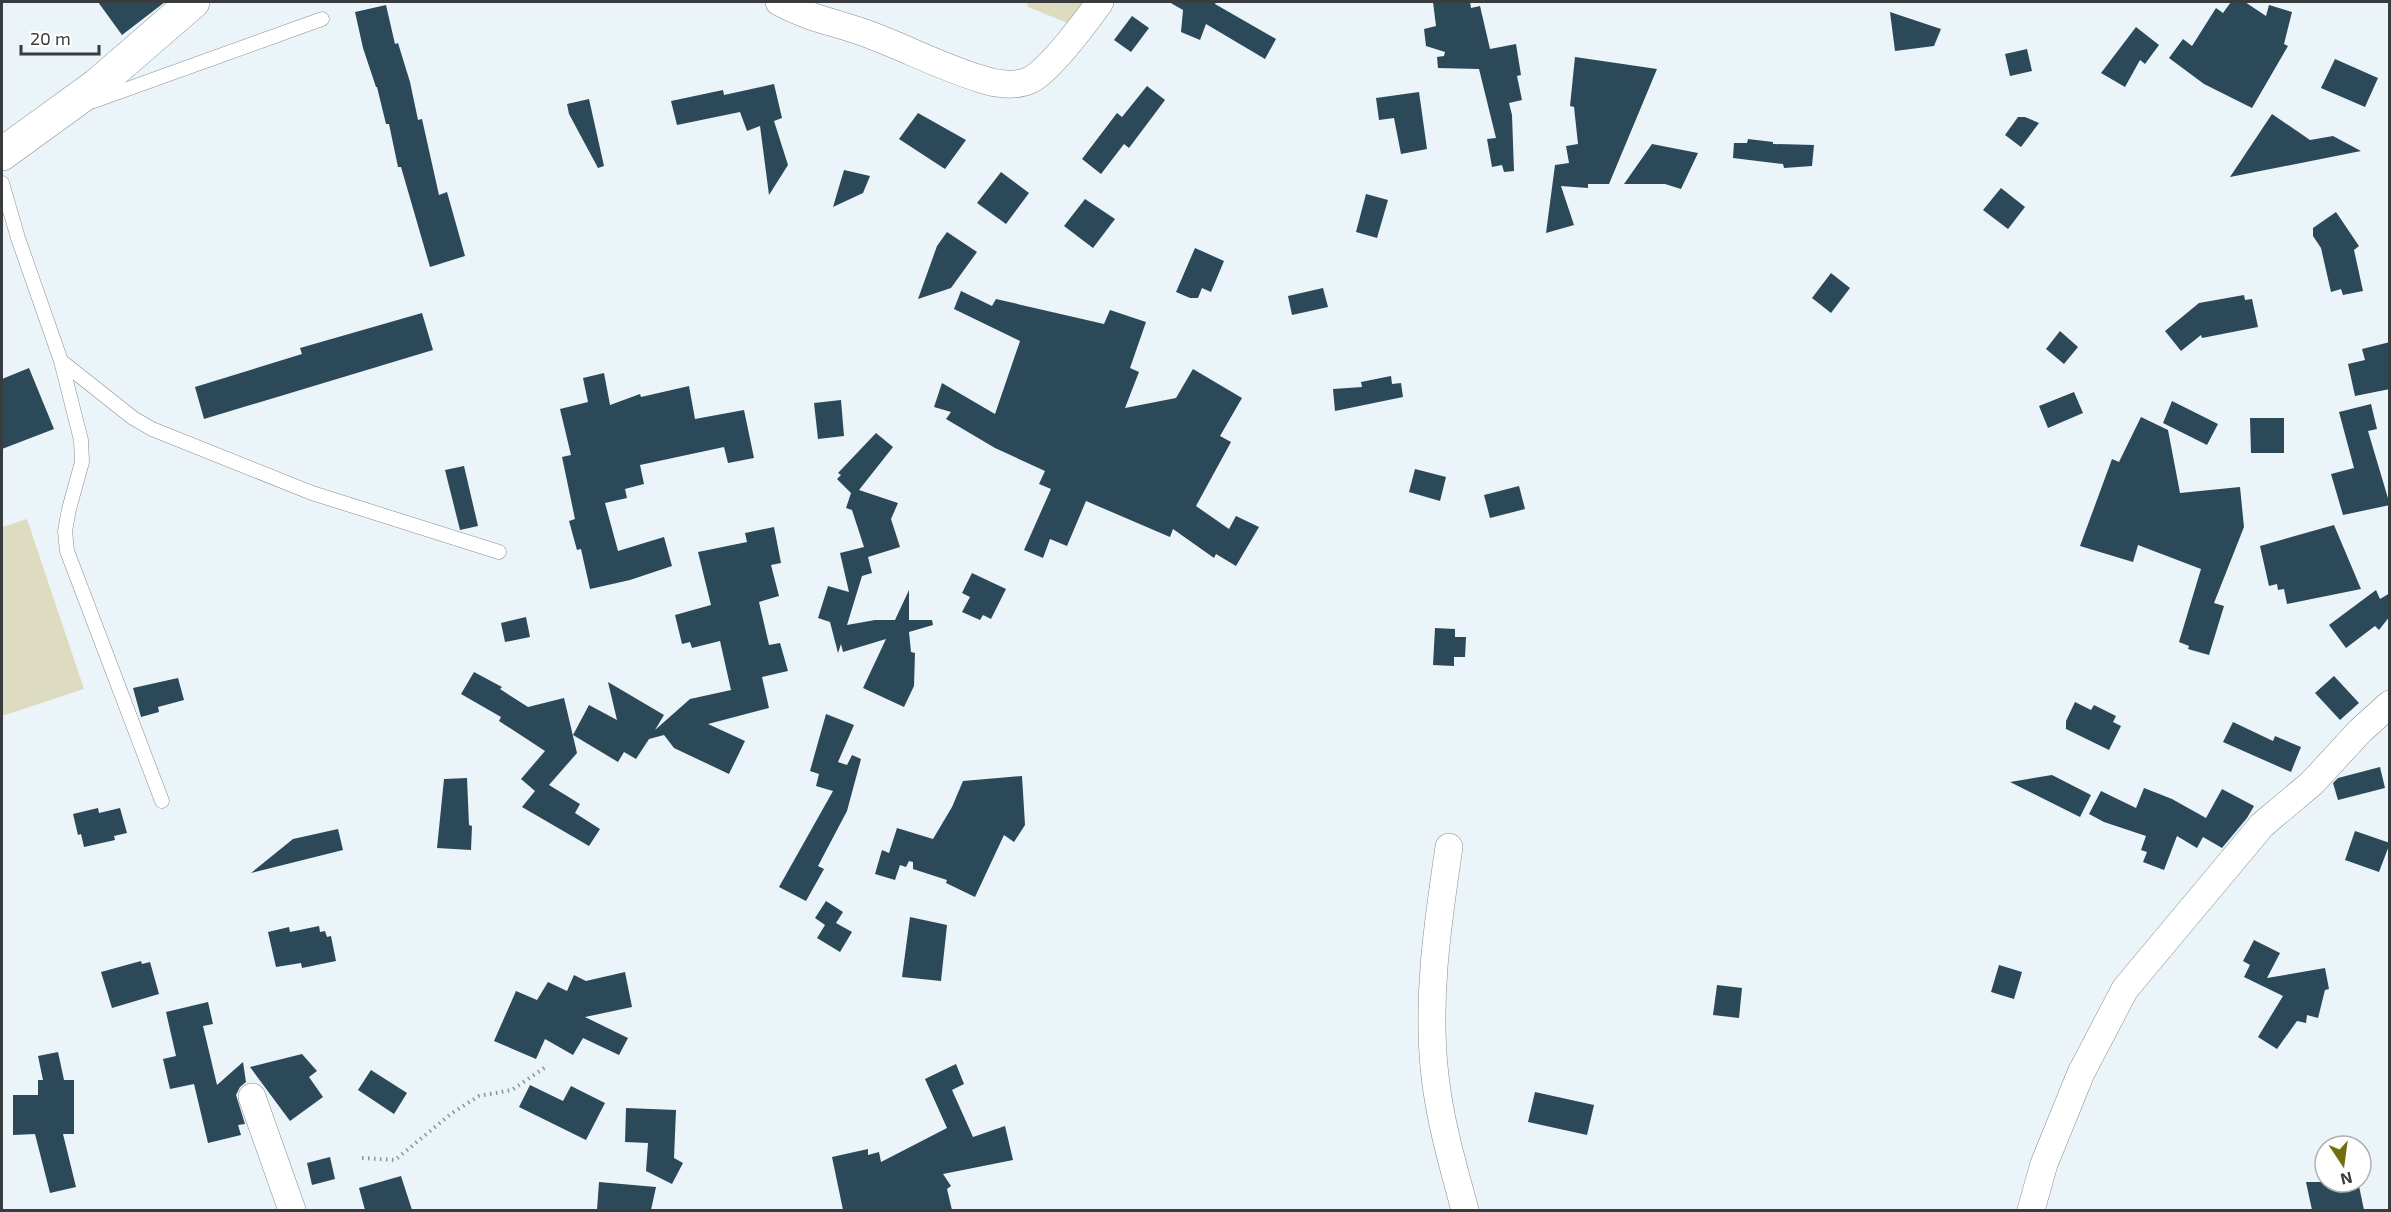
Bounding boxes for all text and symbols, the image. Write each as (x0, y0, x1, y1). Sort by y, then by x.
scale bar (21, 18, 99, 56)
text: 20 m (30, 27, 71, 49)
north arrow (2313, 1134, 2373, 1194)
text: N (2339, 1169, 2354, 1190)

